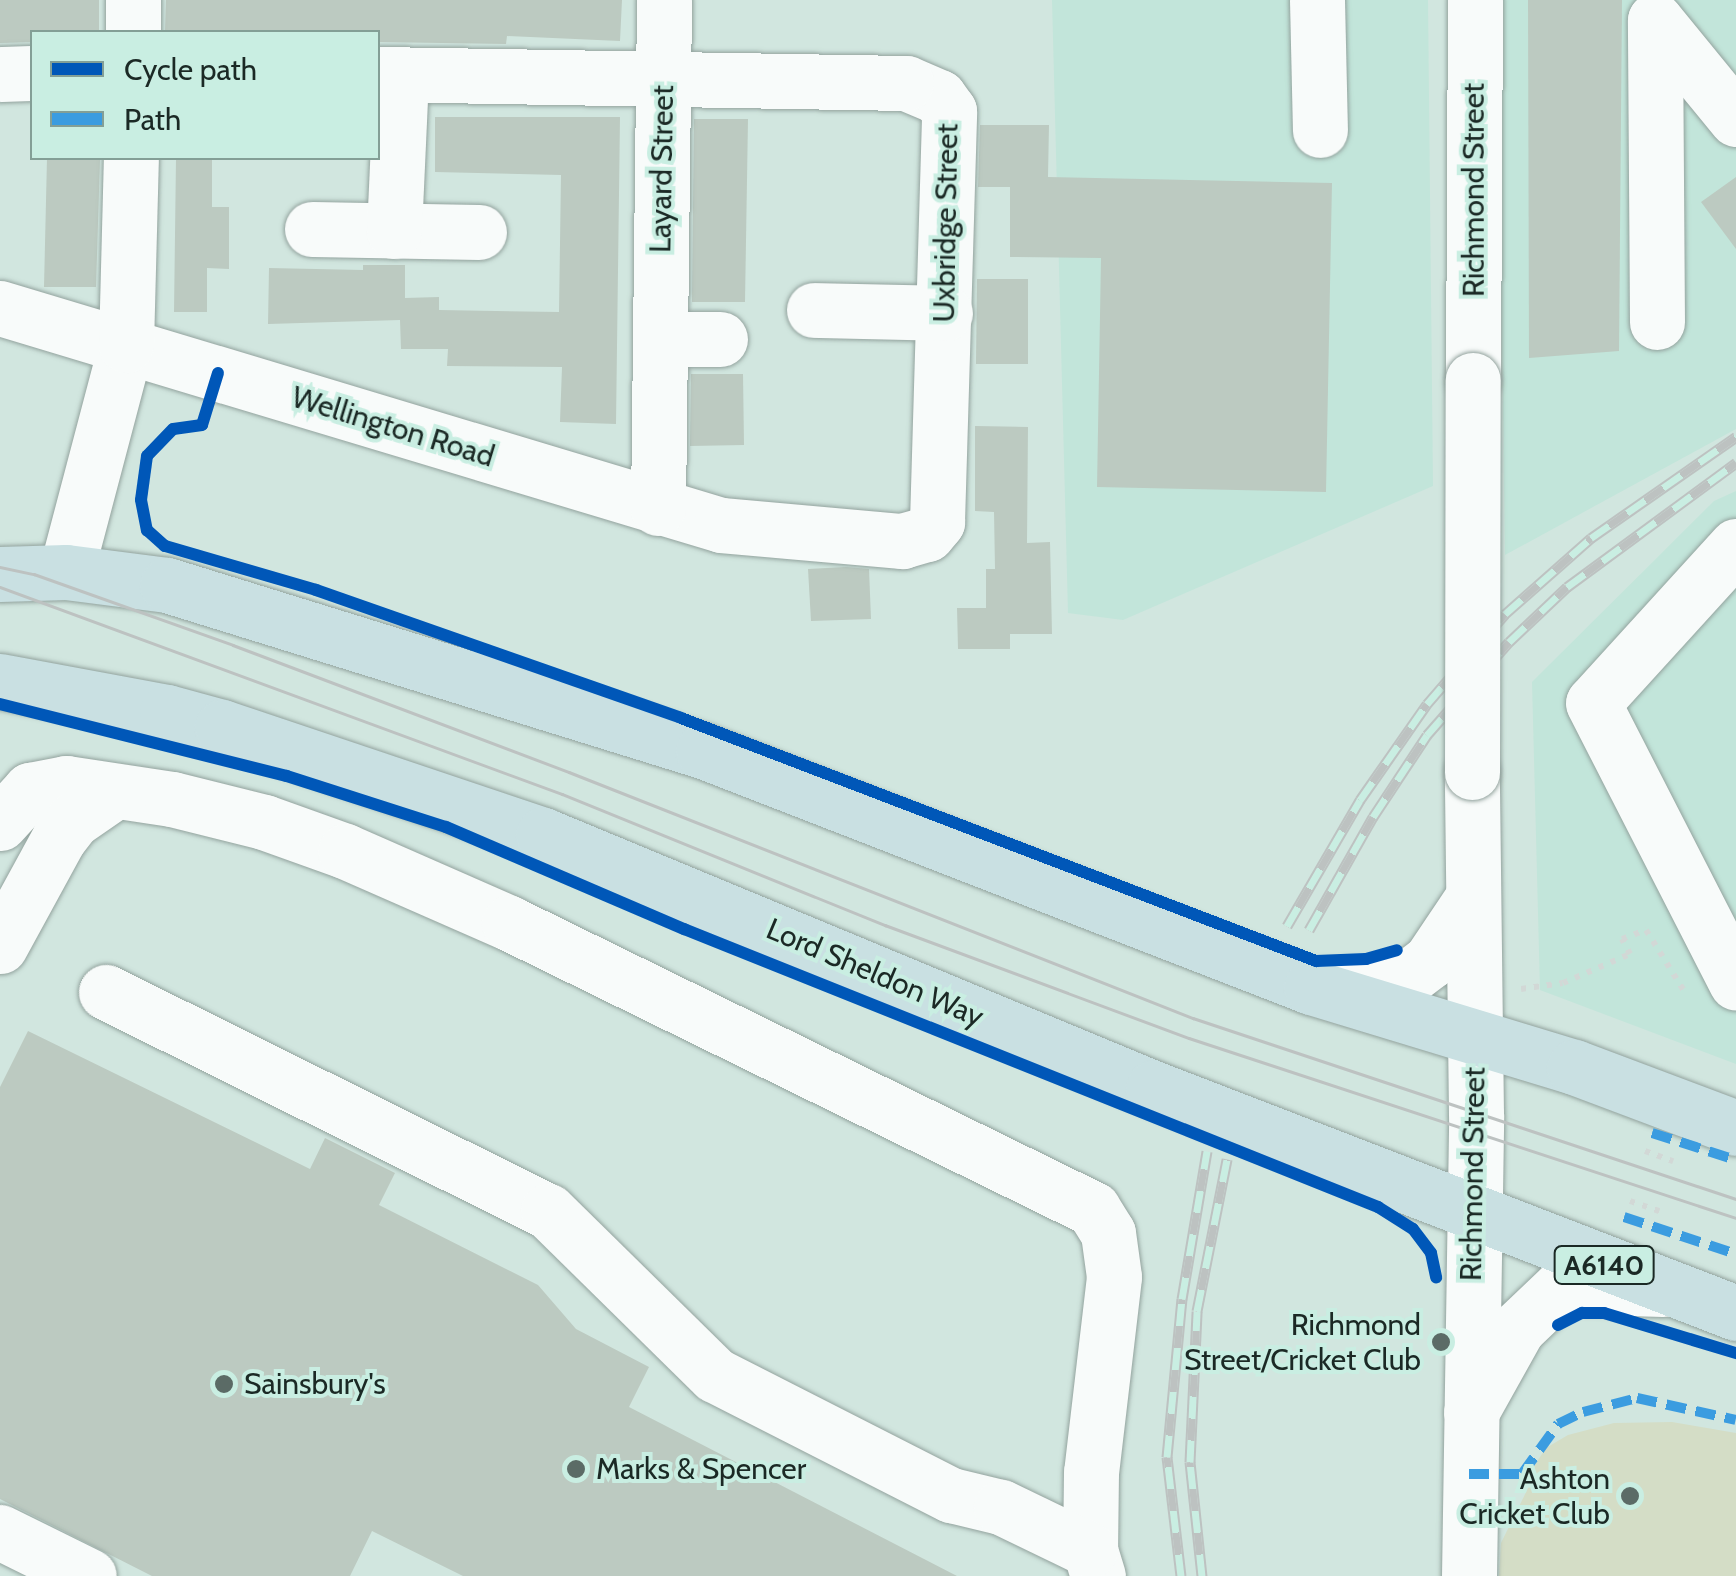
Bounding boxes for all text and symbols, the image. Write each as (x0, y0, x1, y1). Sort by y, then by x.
legend (30, 30, 380, 160)
text: Cycle path (124, 51, 257, 88)
street label: Richmond Street (1456, 83, 1492, 297)
street label: Layard Street (643, 85, 681, 253)
text: Path (124, 101, 181, 138)
street label: Uxbridge Street (926, 123, 966, 323)
street label: Wellington Road (287, 379, 499, 475)
street label: Lord Sheldon Way (761, 911, 989, 1035)
street label: Richmond Street (1453, 1067, 1493, 1281)
road number: A6140 (1552, 1242, 1656, 1288)
place label: Richmond Street/Cricket Club (1184, 1307, 1421, 1378)
marker: Richmond Street/Cricket Club (1430, 1331, 1452, 1353)
place label: Sainsbury's (244, 1366, 386, 1402)
marker: Sainsbury's (213, 1373, 235, 1395)
place label: Marks & Spencer (596, 1451, 806, 1487)
marker: Marks & Spencer (565, 1458, 587, 1480)
place label: Ashton Cricket Club (1459, 1461, 1610, 1532)
marker: Ashton Cricket Club (1619, 1485, 1641, 1507)

